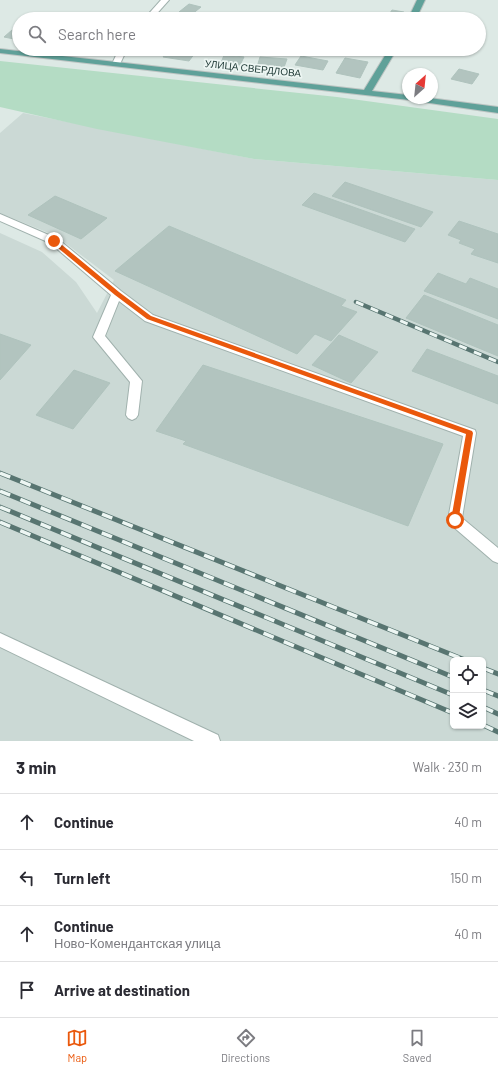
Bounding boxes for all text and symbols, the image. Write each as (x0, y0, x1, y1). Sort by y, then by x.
search box (12, 12, 486, 56)
icon: search (26, 23, 48, 45)
text: Search here (58, 25, 136, 43)
street label: УЛИЦА СВЕРДЛОВА (204, 57, 302, 79)
north arrow (402, 68, 438, 104)
route end (45, 232, 63, 250)
route start (446, 511, 464, 529)
map controls (450, 657, 486, 729)
button: locate (450, 657, 486, 693)
button: layers (450, 693, 486, 729)
text: 3 min (16, 757, 56, 777)
text: Walk · 230 m (413, 759, 482, 775)
icon: ahead (16, 811, 38, 833)
text: Continue (54, 813, 114, 831)
text: 40 m (454, 814, 482, 830)
icon: left (16, 867, 38, 889)
text: Turn left (54, 869, 110, 887)
text: 150 m (450, 870, 482, 886)
text: Continue (54, 917, 114, 935)
icon: ahead (16, 923, 38, 945)
text: 40 m (454, 926, 482, 942)
text: Ново-Комендантская улица (54, 935, 221, 951)
icon: arrive (16, 979, 38, 1001)
text: Arrive at destination (54, 981, 190, 999)
tab: Map (66, 1027, 88, 1064)
tab: Directions (221, 1027, 270, 1064)
tab: Saved (403, 1027, 432, 1064)

